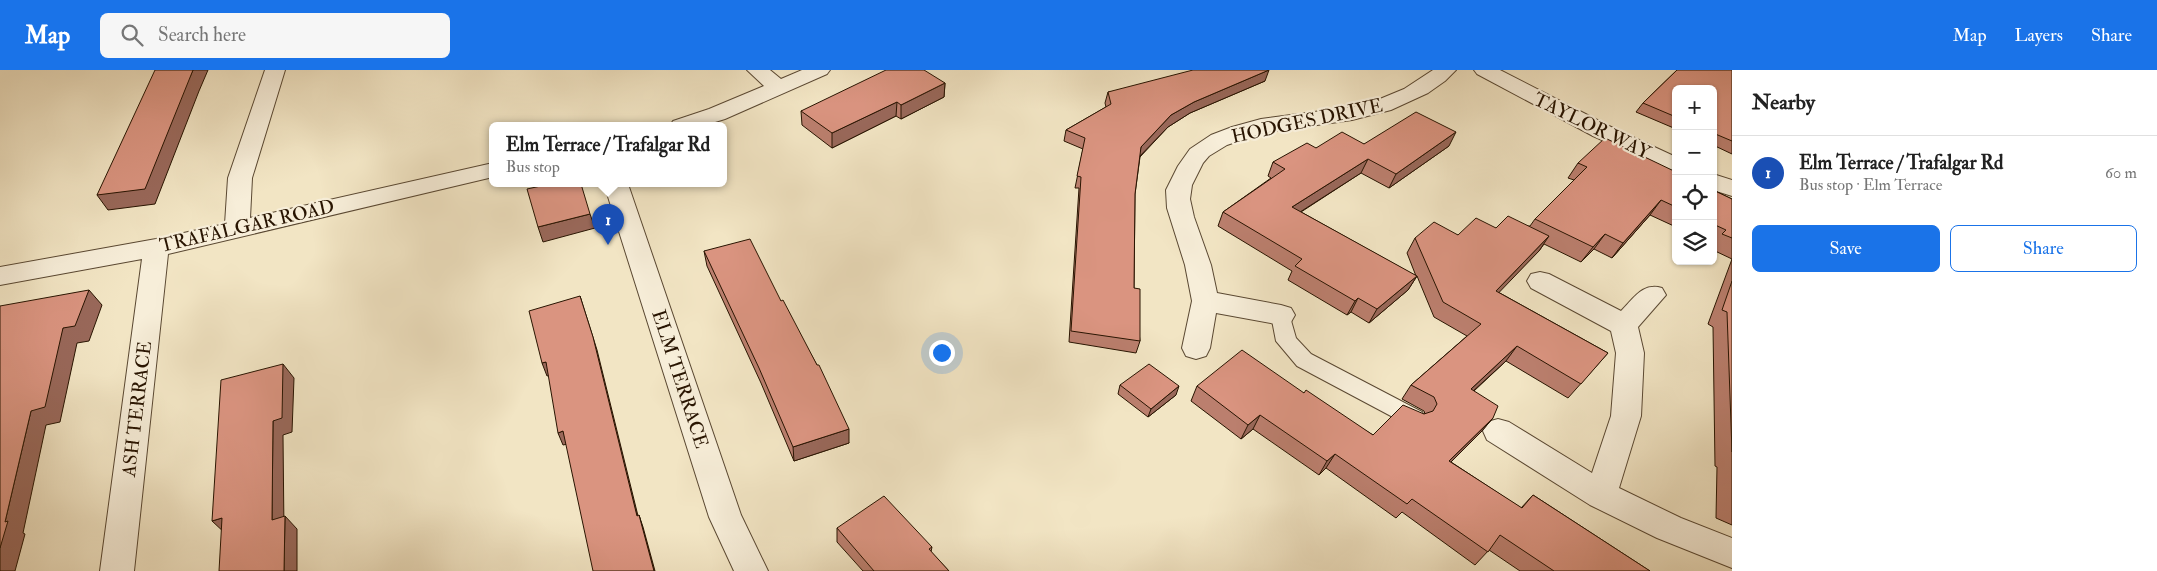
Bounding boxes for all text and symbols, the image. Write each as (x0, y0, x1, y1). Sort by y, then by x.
search box (100, 13, 450, 58)
text: Map (25, 20, 70, 51)
icon: search (118, 21, 146, 49)
text: Search here (158, 23, 246, 47)
text: Map (1953, 24, 1987, 47)
text: Layers (2015, 24, 2063, 47)
text: Share (2091, 24, 2132, 47)
map controls (1672, 85, 1717, 265)
button: + (1672, 85, 1717, 130)
street label: TAYLOR WAY (1529, 87, 1655, 165)
text: Nearby (1752, 89, 1815, 116)
street label: HODGES DRIVE (1229, 93, 1385, 149)
popup (489, 122, 727, 187)
button: − (1672, 130, 1717, 175)
text: Elm Terrace / Trafalgar Rd (506, 133, 710, 157)
text: Elm Terrace / Trafalgar Rd (1799, 151, 2003, 175)
text: Bus stop (506, 157, 560, 177)
text: 1 (1765, 163, 1771, 183)
text: 60 m (2105, 163, 2137, 183)
button: locate (1672, 175, 1717, 220)
text: Bus stop · Elm Terrace (1799, 175, 1942, 195)
street label: TRAFALGAR ROAD (157, 194, 337, 258)
pin: 1 (592, 204, 624, 245)
button: layers (1672, 220, 1717, 265)
button: Save (1752, 225, 1940, 272)
button: Share (1950, 225, 2137, 272)
street label: ELM TERRACE (646, 307, 714, 452)
street label: ASH TERRACE (117, 339, 157, 479)
your location (929, 340, 955, 366)

